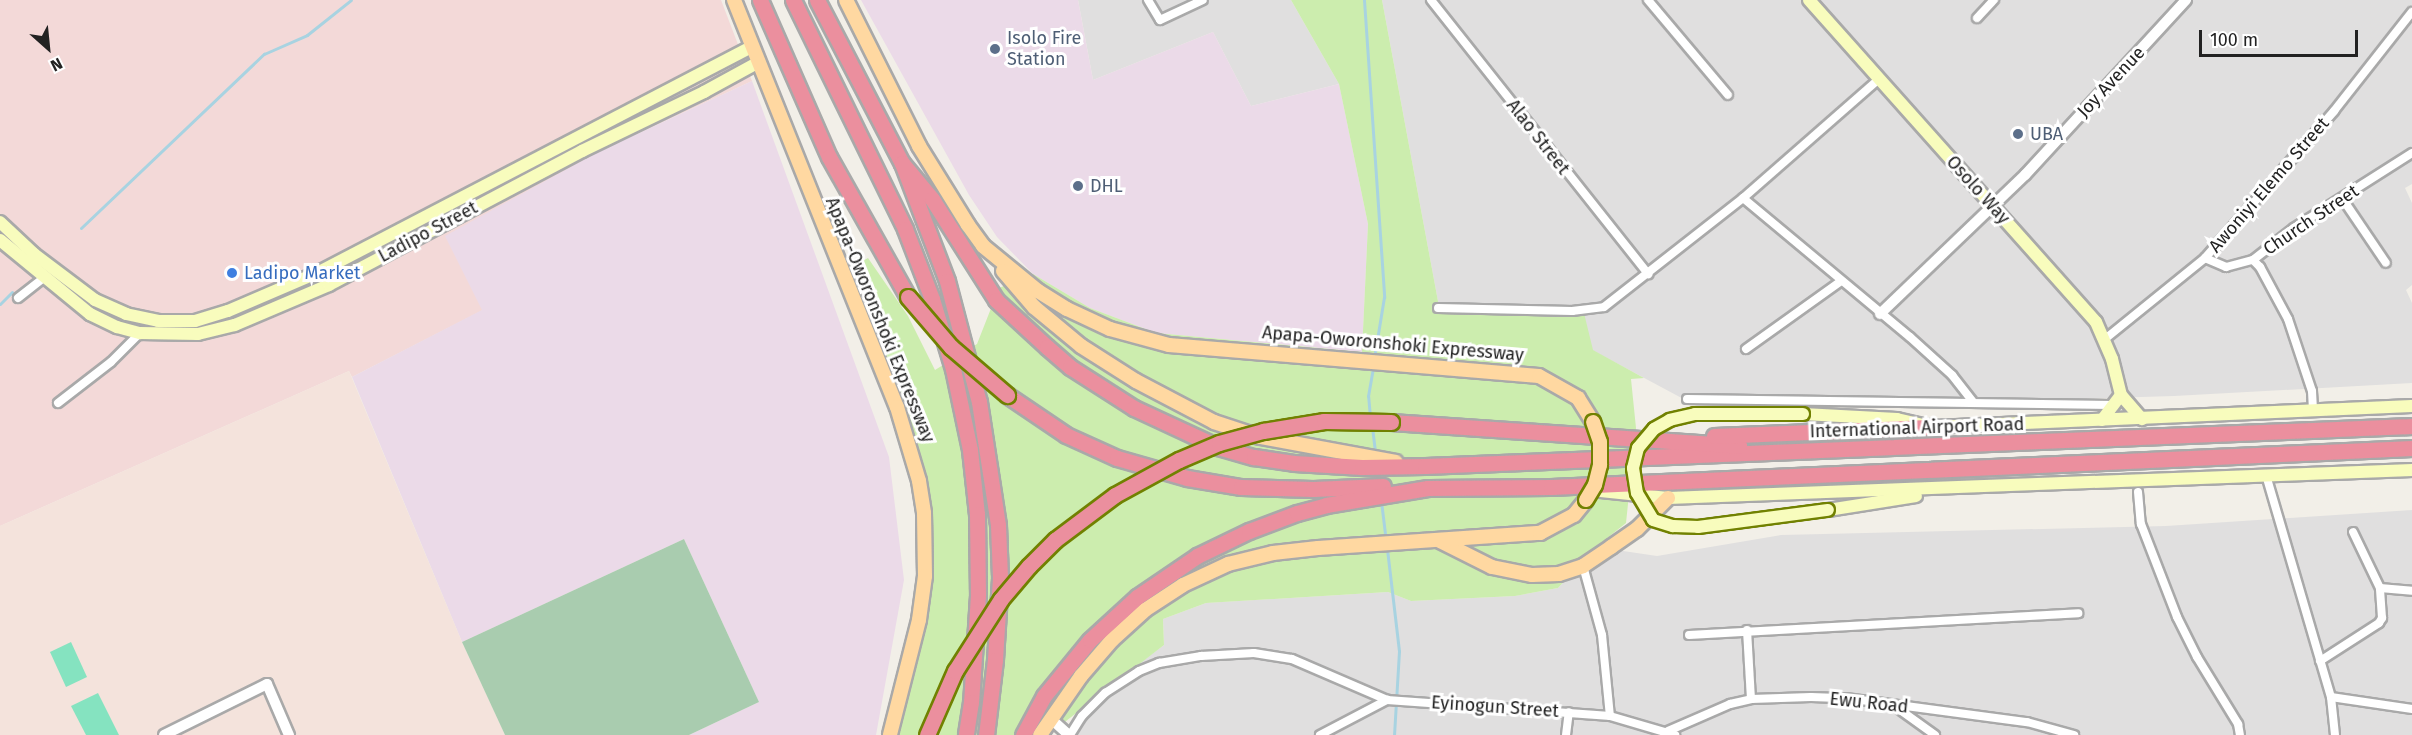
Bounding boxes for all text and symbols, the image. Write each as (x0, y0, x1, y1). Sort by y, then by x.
north arrow (18, 18, 78, 78)
scale bar (2202, 18, 2361, 56)
place label: Isolo Fire Station (1007, 28, 1081, 70)
text: 100 m (2210, 29, 2258, 51)
marker: Isolo Fire Station (988, 42, 1002, 56)
street label: Joy Avenue (2073, 42, 2149, 122)
text: N (47, 54, 65, 75)
street label: Alao Street (1502, 95, 1574, 179)
street label: Awoniyi Elemo Street (2204, 113, 2334, 257)
place label: UBA (2030, 123, 2063, 145)
marker: UBA (2011, 127, 2025, 141)
street label: Osolo Way (1942, 151, 2014, 229)
place label: DHL (1090, 175, 1123, 197)
marker: DHL (1071, 179, 1085, 193)
street label: Church Street (2259, 180, 2363, 260)
street label: Apapa-Oworonshoki Expressway (821, 194, 939, 446)
street label: Ladipo Street (375, 197, 481, 267)
place label: Ladipo Market (244, 262, 360, 284)
marker: Ladipo Market (225, 266, 239, 280)
street label: Apapa-Oworonshoki Expressway (1261, 322, 1525, 366)
street label: International Airport Road (1809, 413, 2025, 443)
street label: Ewu Road (1829, 688, 1909, 718)
street label: Eyinogun Street (1430, 692, 1560, 722)

